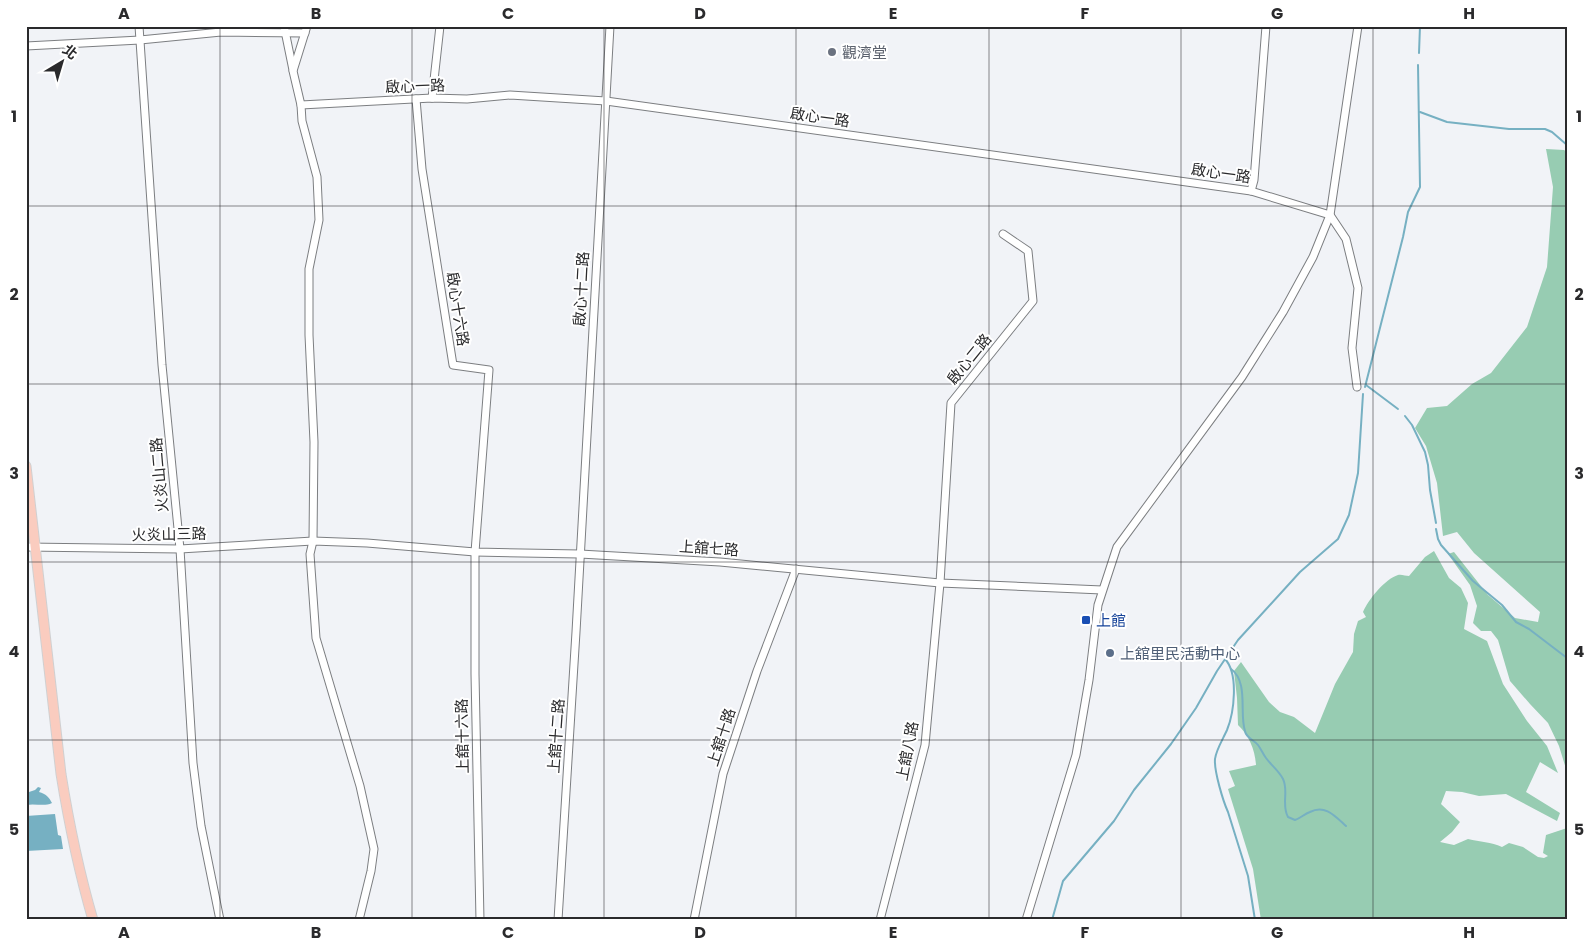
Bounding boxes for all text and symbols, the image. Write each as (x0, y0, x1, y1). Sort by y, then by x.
text: A (118, 2, 130, 25)
text: B (311, 2, 321, 25)
text: C (502, 2, 514, 25)
text: D (694, 2, 706, 25)
text: E (889, 2, 897, 25)
text: F (1081, 2, 1090, 25)
text: G (1271, 2, 1283, 25)
text: H (1463, 2, 1475, 25)
north arrow (38, 38, 88, 88)
text: 北 (58, 40, 82, 64)
place label: 觀濟堂 (842, 42, 887, 63)
marker: 觀濟堂 (826, 46, 838, 58)
street label: 啟心一路 (385, 74, 445, 98)
street label: 啟心一路 (789, 102, 851, 132)
text: 1 (11, 105, 17, 128)
text: 1 (1576, 105, 1582, 128)
street label: 啟心一路 (1190, 158, 1252, 188)
street label: 啟心十二路 (569, 251, 593, 327)
street label: 啟心十六路 (442, 270, 474, 348)
text: 2 (9, 283, 19, 306)
text: 2 (1574, 283, 1584, 306)
street label: 啟心二路 (942, 329, 996, 389)
street label: 火炎山二路 (145, 437, 173, 513)
text: 3 (9, 462, 19, 485)
text: 3 (1574, 462, 1584, 485)
street label: 火炎山三路 (131, 523, 207, 545)
street label: 上舘七路 (678, 535, 740, 561)
place label: 上館 (1096, 610, 1126, 631)
marker: 上館 (1080, 614, 1092, 626)
text: 4 (9, 640, 20, 663)
text: 4 (1574, 640, 1585, 663)
place label: 上舘里民活動中心 (1120, 643, 1240, 664)
marker: 上舘里民活動中心 (1104, 647, 1116, 659)
street label: 上舘十六路 (451, 698, 473, 774)
street label: 上舘十二路 (543, 698, 569, 774)
street label: 上舘十路 (702, 705, 740, 769)
street label: 上舘八路 (891, 720, 923, 782)
text: 5 (9, 818, 19, 841)
text: 5 (1574, 818, 1584, 841)
text: A (118, 921, 130, 944)
text: B (311, 921, 321, 944)
text: C (502, 921, 514, 944)
text: D (694, 921, 706, 944)
text: E (889, 921, 897, 944)
text: F (1081, 921, 1090, 944)
text: G (1271, 921, 1283, 944)
text: H (1463, 921, 1475, 944)

